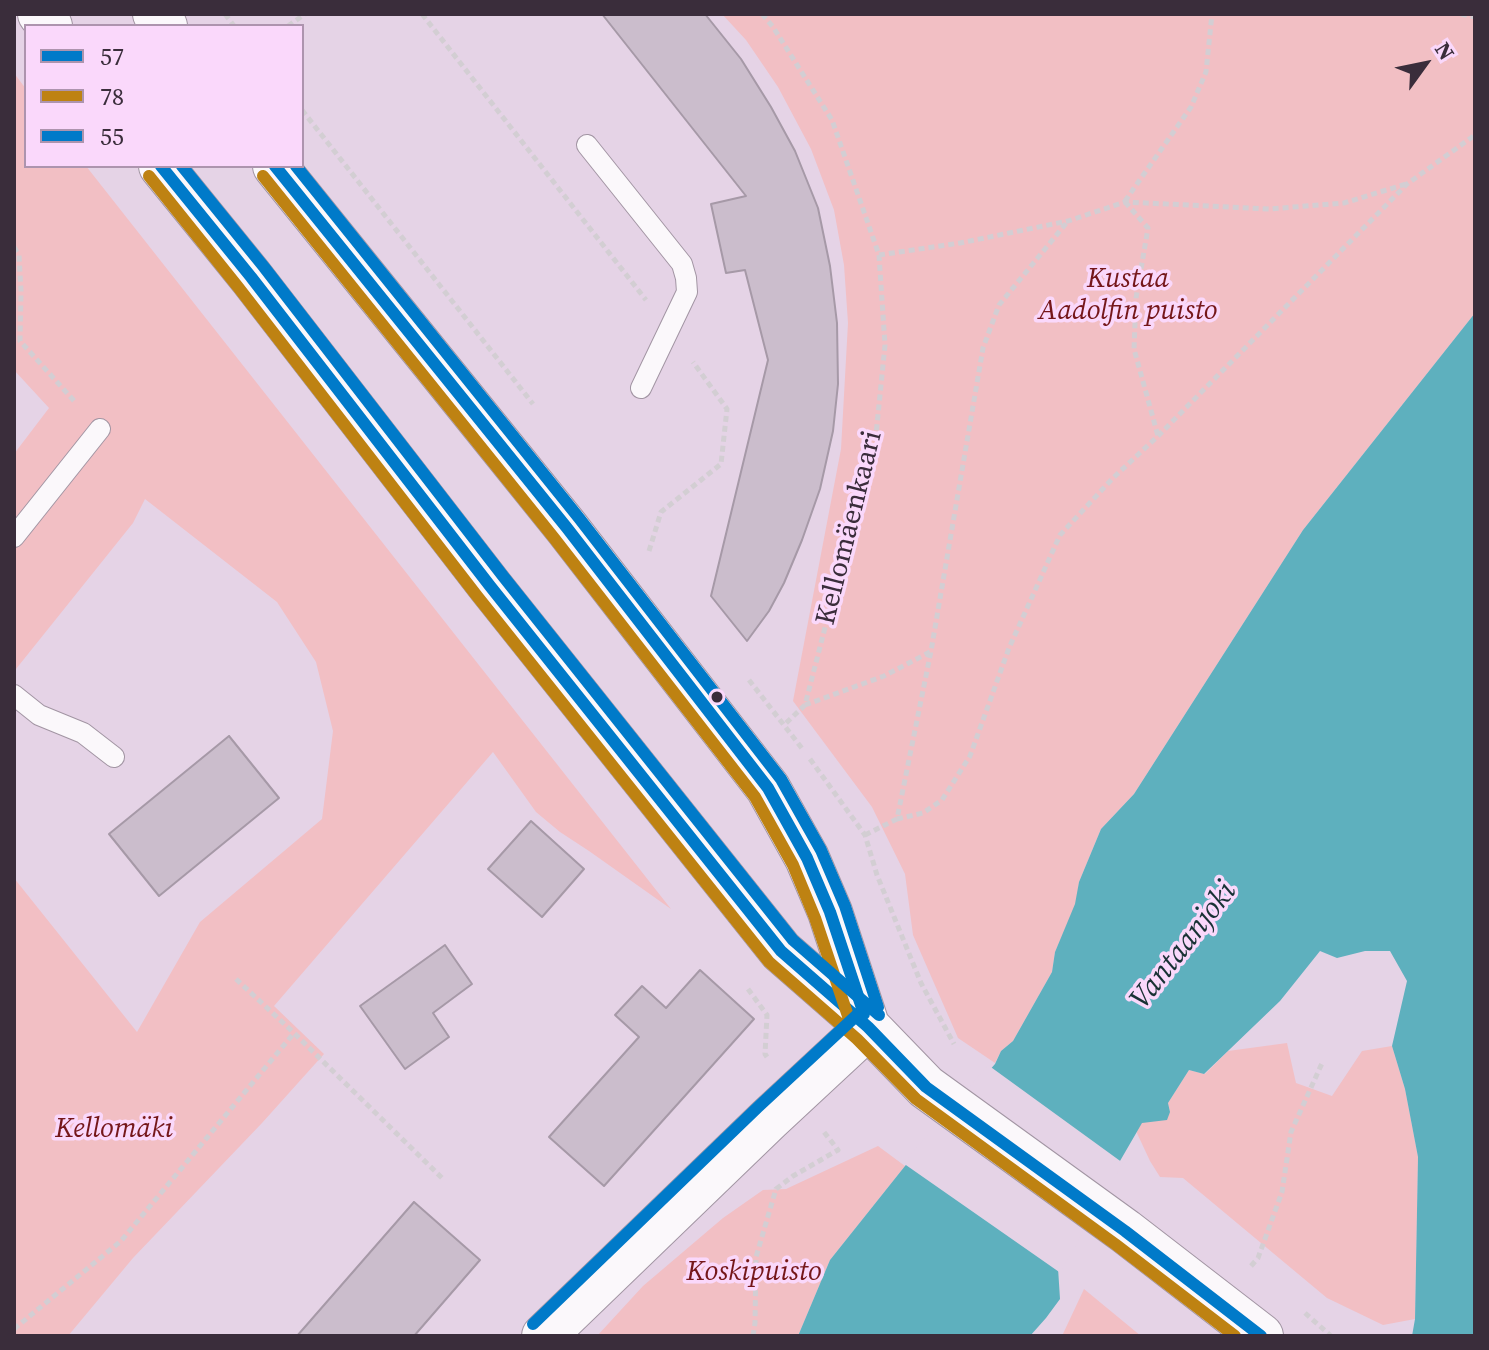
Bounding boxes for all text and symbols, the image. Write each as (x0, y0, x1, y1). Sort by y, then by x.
legend (24, 24, 304, 168)
north arrow (1385, 24, 1465, 104)
text: N (1428, 36, 1462, 66)
text: 57 (100, 40, 124, 73)
text: 78 (100, 80, 124, 113)
text: 55 (100, 120, 124, 153)
park label: Kustaa Aadolfin puisto (1038, 263, 1218, 329)
street label: Kellomäenkaari (810, 428, 890, 628)
unlabelled marker (709, 689, 725, 705)
water label: Vantaanjoki (1123, 875, 1245, 1017)
park label: Kellomäki (55, 1113, 173, 1147)
park label: Koskipuisto (686, 1256, 822, 1290)

